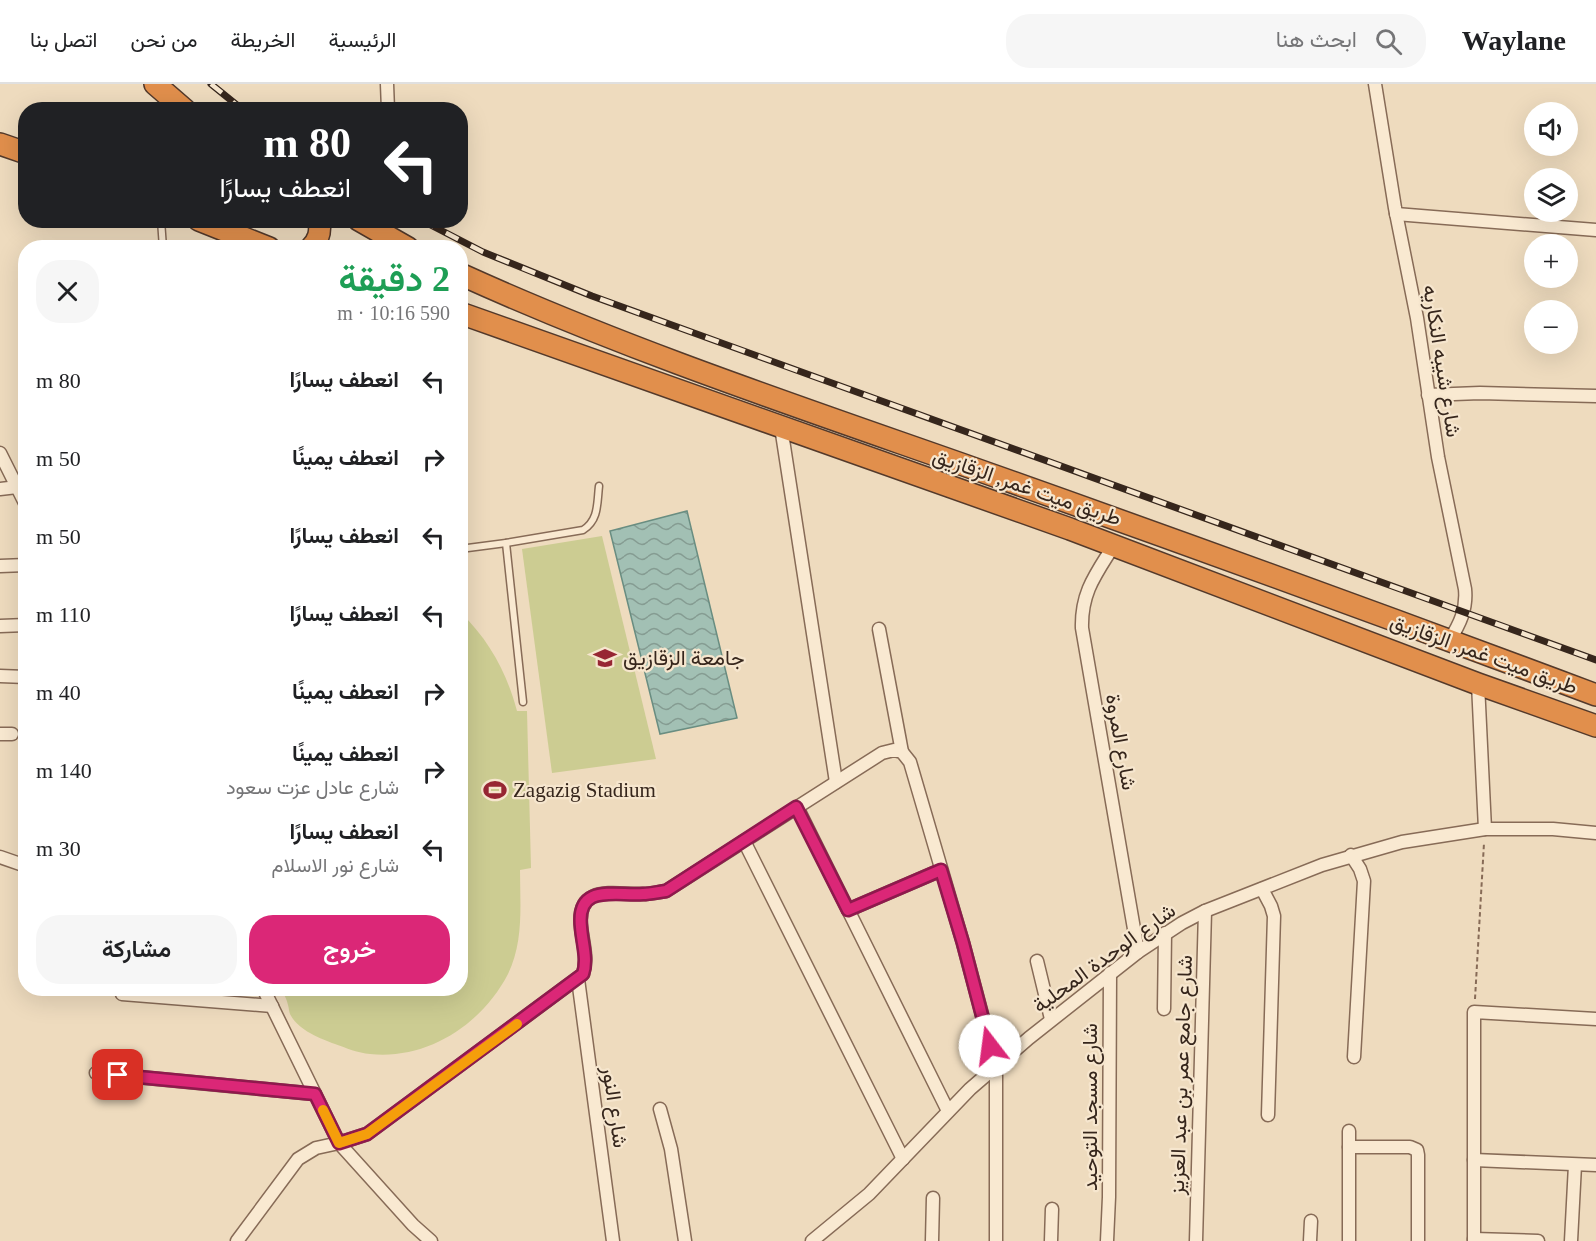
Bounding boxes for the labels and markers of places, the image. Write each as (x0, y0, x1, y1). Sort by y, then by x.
school or university icon: جامعة الزقازيق (592, 645, 618, 671)
place label: جامعة الزقازيق (623, 646, 745, 671)
sports icon: Zagazig Stadium (482, 777, 508, 803)
place label: Zagazig Stadium (513, 778, 656, 802)
pin (92, 1049, 143, 1100)

